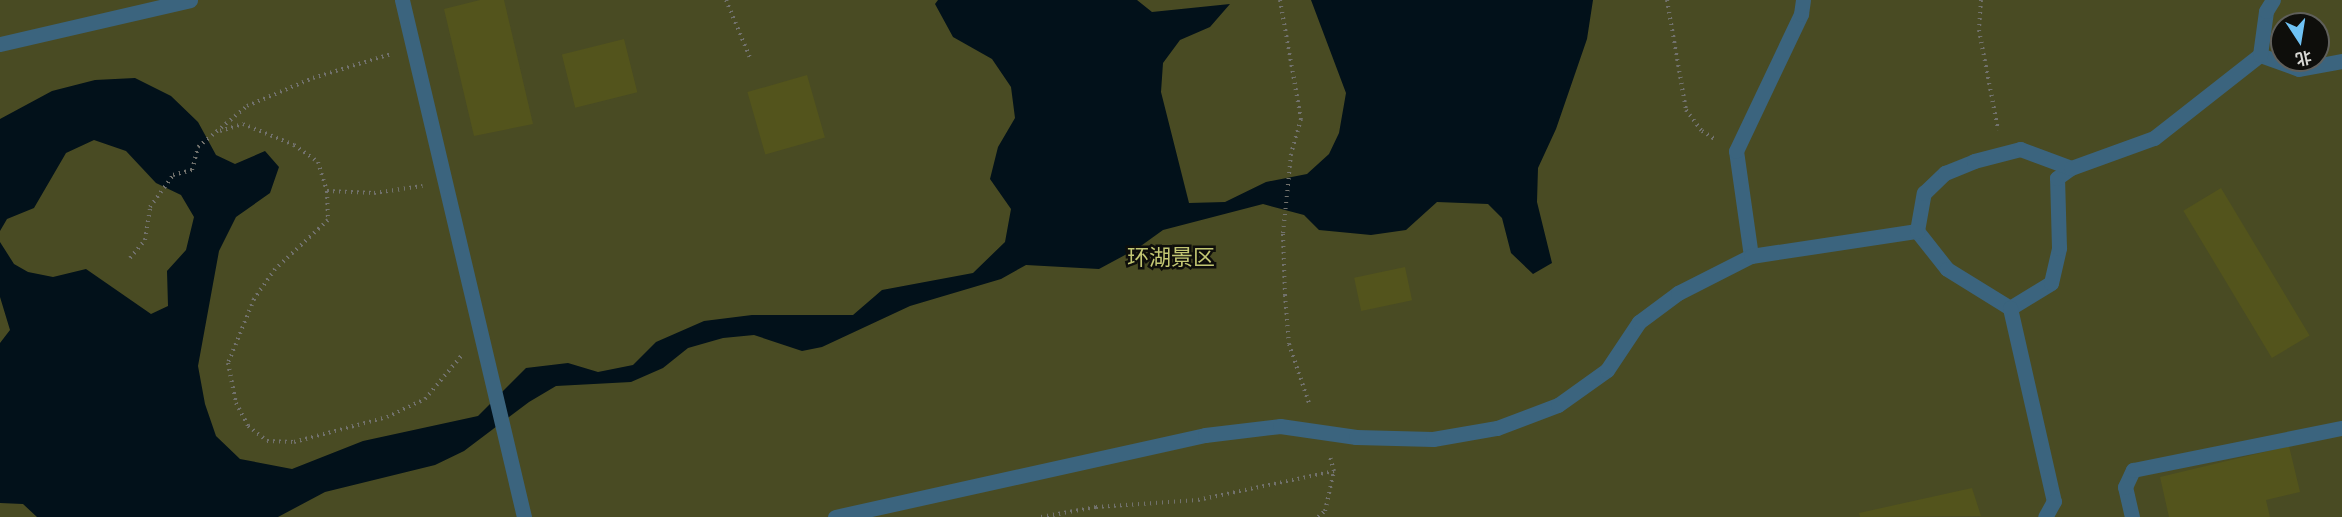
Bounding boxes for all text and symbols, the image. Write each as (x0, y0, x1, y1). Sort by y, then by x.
north arrow (2270, 12, 2330, 72)
text: 北 (2294, 47, 2313, 69)
park label: 环湖景区 (1127, 245, 1215, 271)

